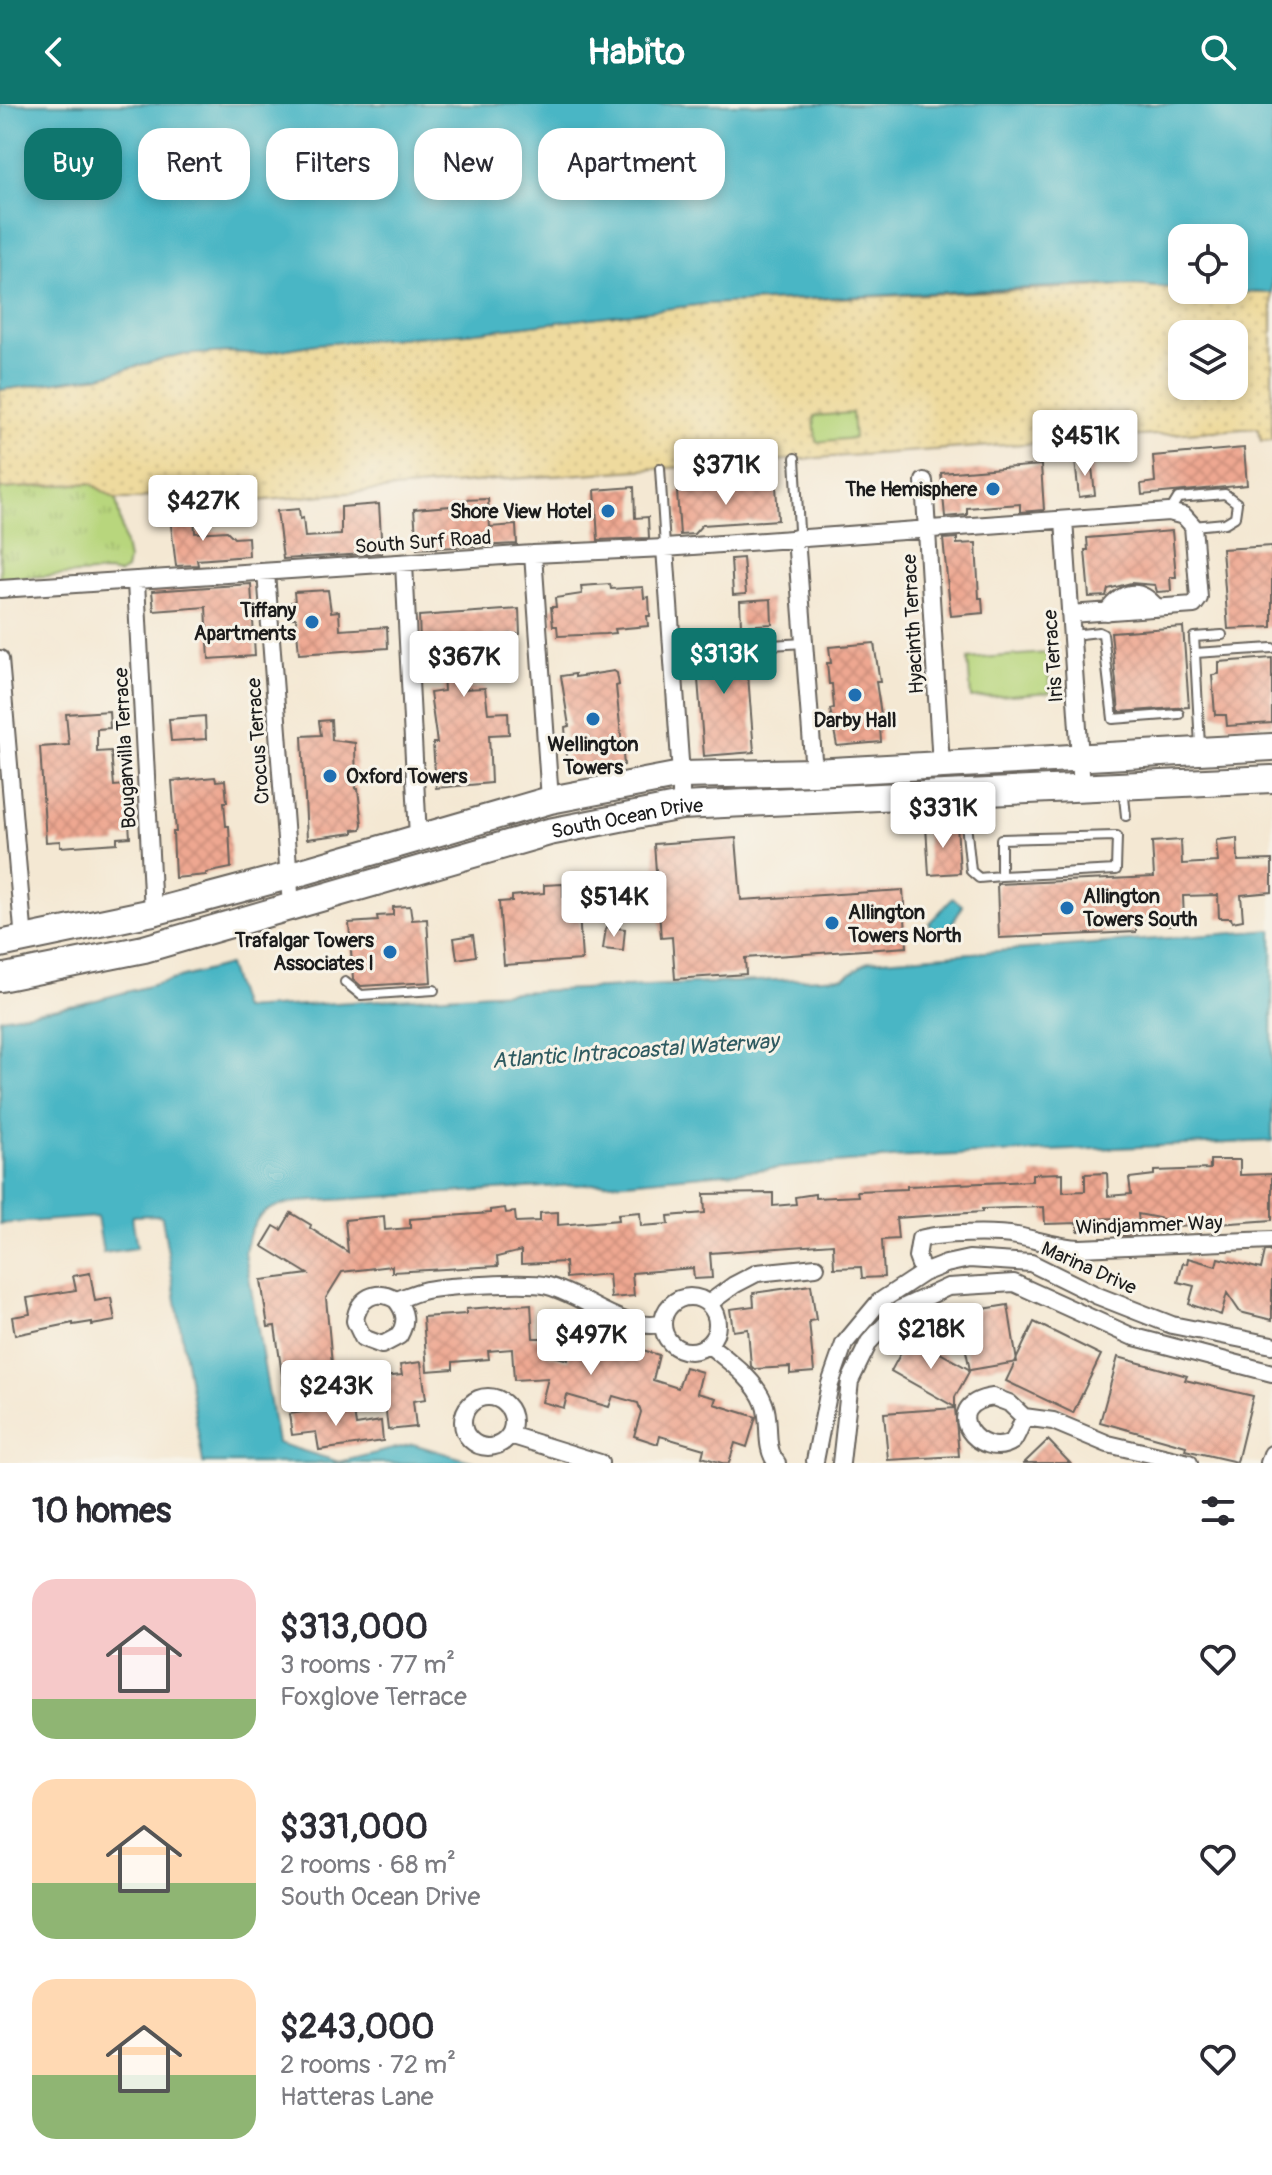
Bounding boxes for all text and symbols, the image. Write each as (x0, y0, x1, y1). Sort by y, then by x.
icon: back (32, 30, 76, 74)
text: Habito (587, 30, 685, 75)
icon: search (1196, 30, 1240, 74)
chip: Buy (24, 128, 122, 200)
chip: Rent (138, 128, 250, 200)
chip: Filters (266, 128, 398, 200)
chip: New (414, 128, 522, 200)
chip: Apartment (538, 128, 725, 200)
map controls (1168, 224, 1248, 400)
button: locate (1168, 224, 1248, 304)
button: layers (1168, 320, 1248, 400)
pin: $451K (1029, 410, 1141, 478)
text: $451K (1050, 420, 1120, 452)
pin: $371K (670, 439, 782, 507)
text: $371K (692, 449, 760, 481)
pin: $427K (147, 475, 259, 543)
place label: The Hemisphere (844, 477, 978, 502)
marker: The Hemisphere (984, 480, 1002, 498)
text: $427K (166, 485, 240, 517)
place label: Shore View Hotel (450, 499, 592, 524)
marker: Shore View Hotel (599, 502, 617, 520)
street label: South Surf Road (354, 525, 492, 559)
street label: Hyacinth Terrace (897, 553, 929, 695)
place label: Tiffany Apartments (194, 598, 296, 646)
street label: Iris Terrace (1037, 609, 1069, 703)
marker: Tiffany Apartments (303, 613, 321, 631)
pin: $313K (668, 628, 780, 696)
pin: $367K (408, 631, 520, 699)
text: $313K (690, 638, 758, 670)
text: $367K (428, 641, 500, 673)
street label: Bouganvilla Terrace (108, 667, 142, 829)
street label: Crocus Terrace (241, 677, 275, 805)
marker: Darby Hall (846, 686, 864, 704)
place label: Darby Hall (813, 708, 897, 733)
marker: Wellington Towers (584, 710, 602, 728)
place label: Wellington Towers (547, 732, 639, 780)
place label: Oxford Towers (346, 764, 467, 789)
marker: Oxford Towers (321, 767, 339, 785)
pin: $331K (887, 782, 999, 850)
street label: South Ocean Drive (549, 792, 704, 844)
text: $331K (909, 792, 977, 824)
pin: $514K (558, 871, 670, 939)
text: $514K (579, 881, 649, 913)
place label: Allington Towers South (1082, 884, 1197, 932)
marker: Allington Towers South (1058, 899, 1076, 917)
place label: Allington Towers North (847, 900, 961, 948)
marker: Allington Towers North (823, 914, 841, 932)
place label: Trafalgar Towers Associates I (234, 928, 374, 976)
marker: Trafalgar Towers Associates I (381, 943, 399, 961)
water label: Atlantic Intracoastal Waterway (491, 1027, 782, 1075)
street label: Windjammer Way (1075, 1210, 1223, 1240)
street label: Marina Drive (1037, 1236, 1141, 1300)
pin: $218K (875, 1303, 987, 1371)
pin: $497K (535, 1309, 647, 1377)
text: $218K (897, 1313, 965, 1345)
text: $497K (555, 1319, 627, 1351)
pin: $243K (280, 1360, 392, 1428)
text: $243K (299, 1370, 373, 1402)
icon: filters (1196, 1489, 1240, 1533)
text: 10 homes (32, 1490, 171, 1533)
text: $313,000 (280, 1606, 428, 1649)
icon: home (96, 1611, 192, 1707)
icon: heart (1196, 1637, 1240, 1681)
text: 3 rooms · 77 m² (280, 1649, 455, 1681)
text: Foxglove Terrace (280, 1681, 467, 1713)
text: $331,000 (280, 1806, 428, 1849)
icon: home (96, 1811, 192, 1907)
icon: heart (1196, 1837, 1240, 1881)
text: 2 rooms · 68 m² (280, 1849, 456, 1881)
text: South Ocean Drive (280, 1881, 480, 1913)
text: $243,000 (280, 2006, 434, 2049)
icon: home (96, 2011, 192, 2107)
icon: heart (1196, 2037, 1240, 2081)
text: 2 rooms · 72 m² (280, 2049, 456, 2081)
text: Hatteras Lane (280, 2081, 434, 2113)

